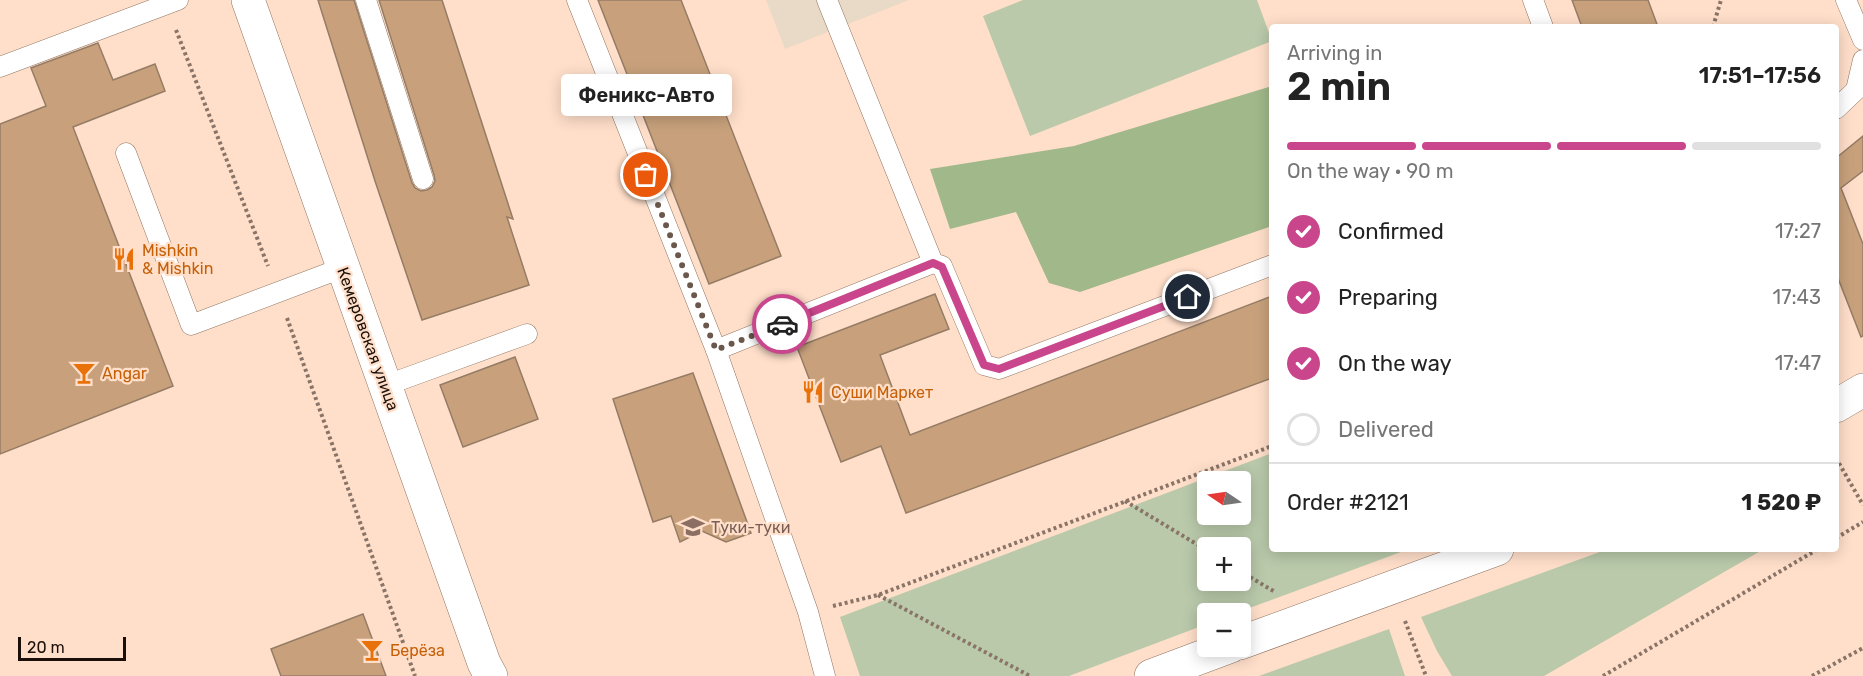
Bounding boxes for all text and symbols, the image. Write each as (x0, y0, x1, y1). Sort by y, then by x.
text: Arriving in (1287, 41, 1382, 65)
text: 17:51–17:56 (1699, 62, 1821, 89)
text: 2 min (1287, 64, 1391, 110)
callout: Феникс-Авто (560, 73, 732, 115)
text: Феникс-Авто (578, 83, 715, 107)
pin (620, 149, 671, 200)
icon: bag (629, 158, 662, 191)
text: On the way · 90 m (1287, 159, 1453, 183)
icon: check (1287, 215, 1320, 248)
text: Confirmed (1338, 218, 1444, 245)
text: 17:27 (1775, 219, 1821, 243)
place label: Mishkin & Mishkin (142, 241, 213, 278)
restaurant icon: Mishkin & Mishkin (111, 246, 137, 272)
street label: Кемеровская улица (333, 265, 403, 413)
pin (1162, 271, 1213, 322)
icon: home (1171, 280, 1204, 313)
icon: check (1287, 281, 1320, 314)
text: Preparing (1338, 284, 1438, 311)
text: 17:43 (1773, 285, 1821, 309)
courier (752, 294, 812, 354)
icon: car (766, 308, 799, 341)
icon: check (1287, 347, 1320, 380)
text: On the way (1338, 350, 1452, 377)
text: 17:47 (1775, 351, 1821, 375)
bar icon: Angar (71, 360, 97, 386)
place label: Angar (102, 364, 147, 383)
restaurant icon: Суши Маркет (800, 379, 826, 405)
place label: Суши Маркет (831, 383, 933, 402)
text: Delivered (1338, 416, 1434, 443)
north arrow (1197, 471, 1251, 525)
map controls (1197, 471, 1251, 657)
text: Order #2121 (1287, 489, 1409, 516)
text: 1 520 ₽ (1741, 489, 1821, 516)
school or university icon: Туки-туки (680, 514, 706, 540)
place label: Туки-туки (711, 518, 790, 537)
button: + (1197, 537, 1251, 591)
button: − (1197, 603, 1251, 657)
scale bar (18, 634, 126, 662)
bar icon: Берёза (359, 637, 385, 663)
text: 20 m (27, 638, 65, 657)
place label: Берёза (390, 641, 445, 660)

